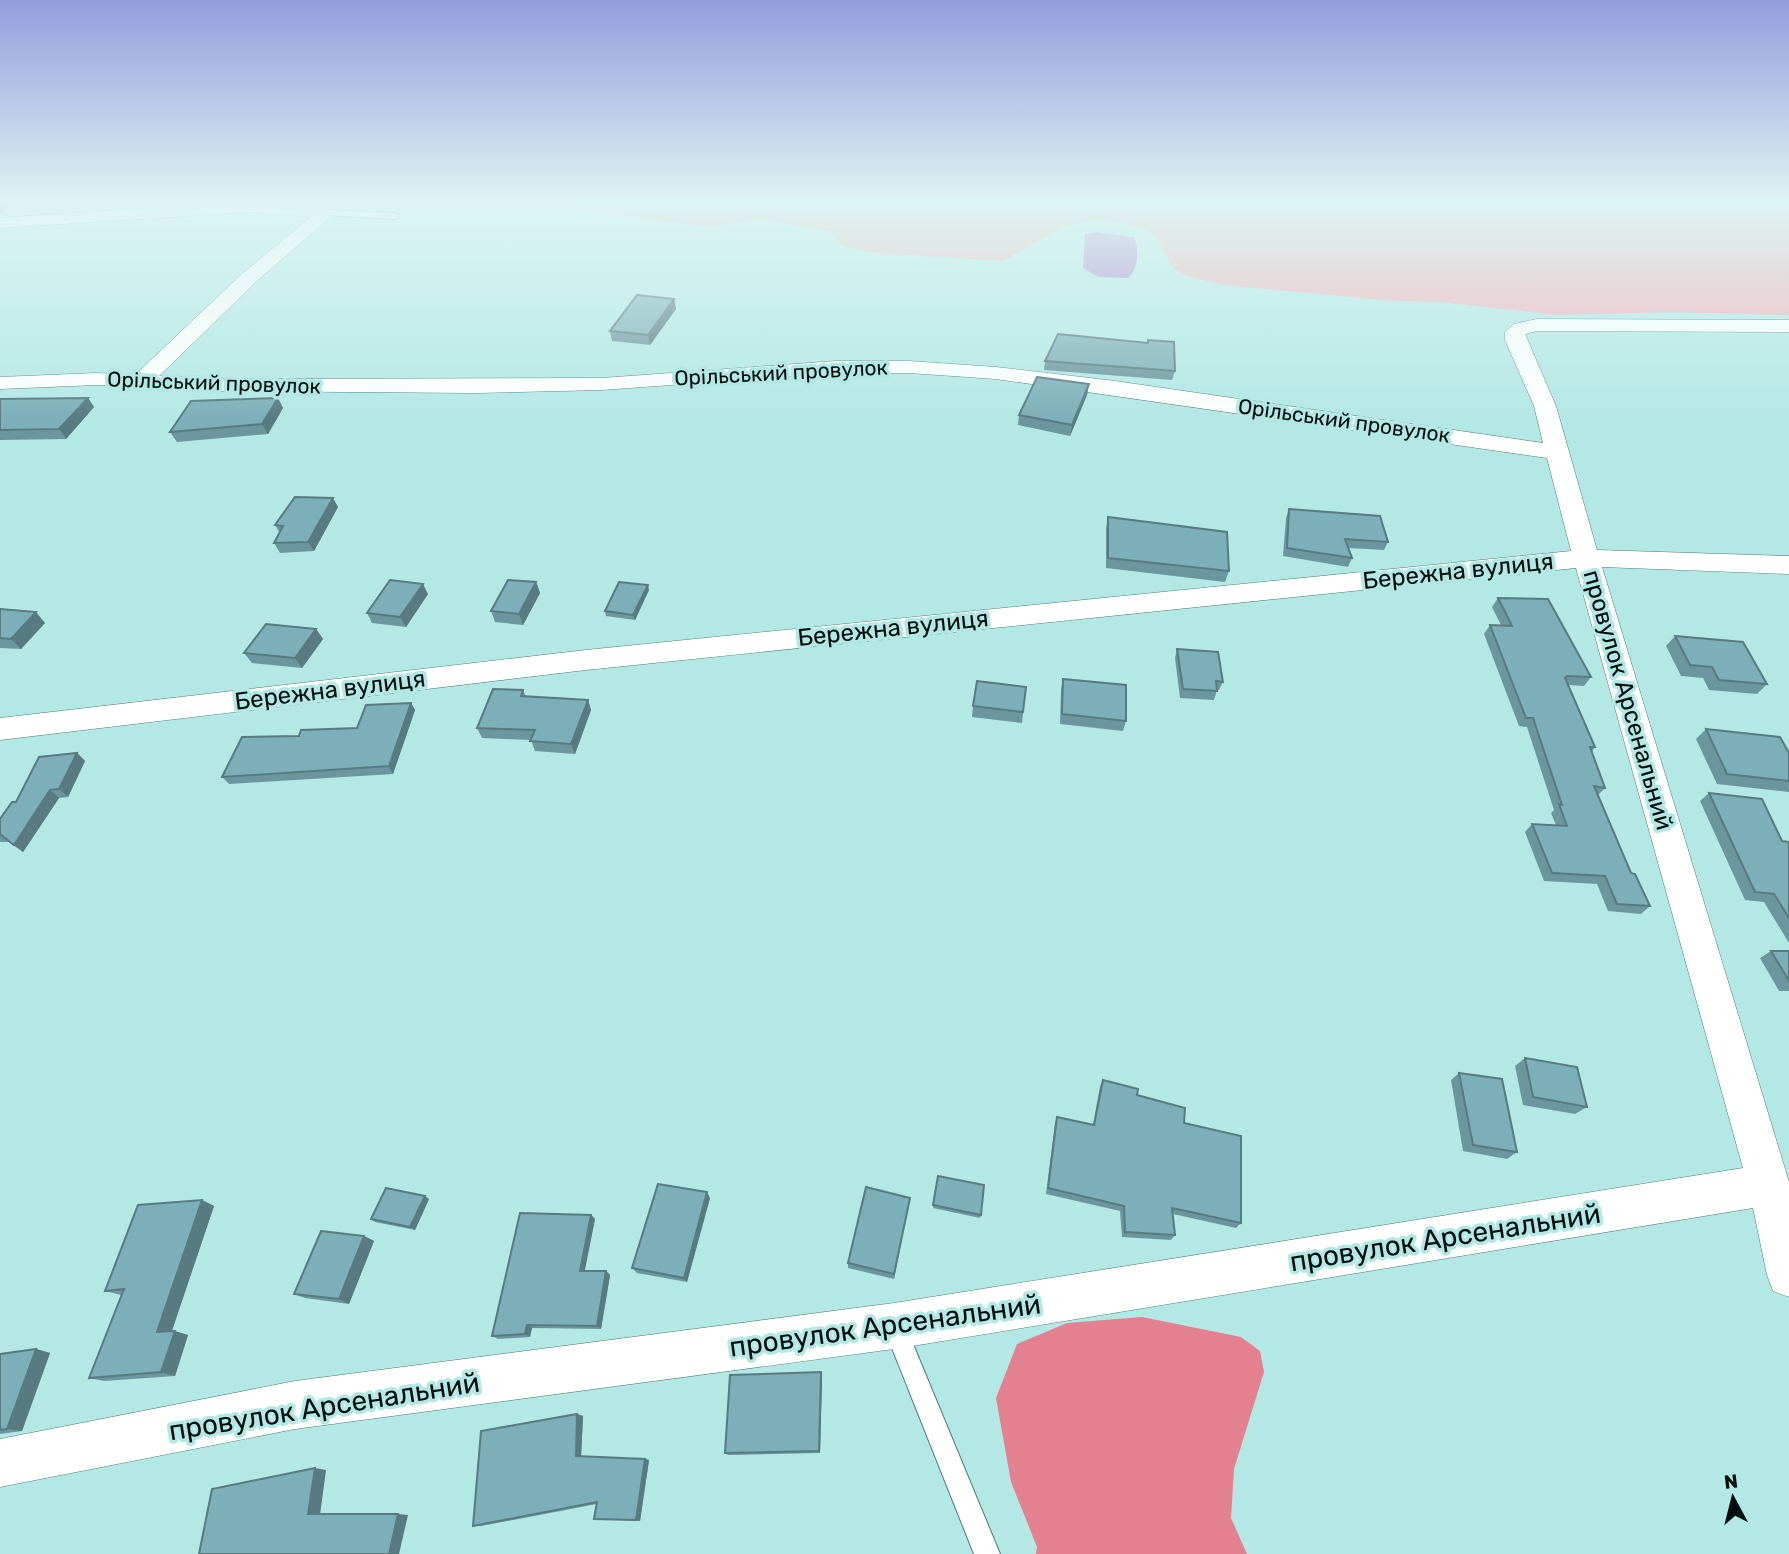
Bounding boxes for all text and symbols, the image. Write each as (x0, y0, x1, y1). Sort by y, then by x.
street label: Орільський провулок (674, 354, 888, 391)
street label: Орільський провулок (107, 366, 321, 399)
street label: Орільський провулок (1236, 393, 1452, 448)
street label: Бережна вулиця (1361, 547, 1555, 595)
street label: провулок Арсенальний (1577, 567, 1679, 833)
street label: Бережна вулиця (796, 604, 990, 652)
street label: Бережна вулиця (233, 664, 427, 716)
street label: провулок Арсенальний (1287, 1197, 1603, 1278)
street label: провулок Арсенальний (727, 1287, 1043, 1364)
street label: провулок Арсенальний (166, 1366, 482, 1447)
north arrow (1698, 1463, 1768, 1533)
text: N (1723, 1469, 1739, 1494)

